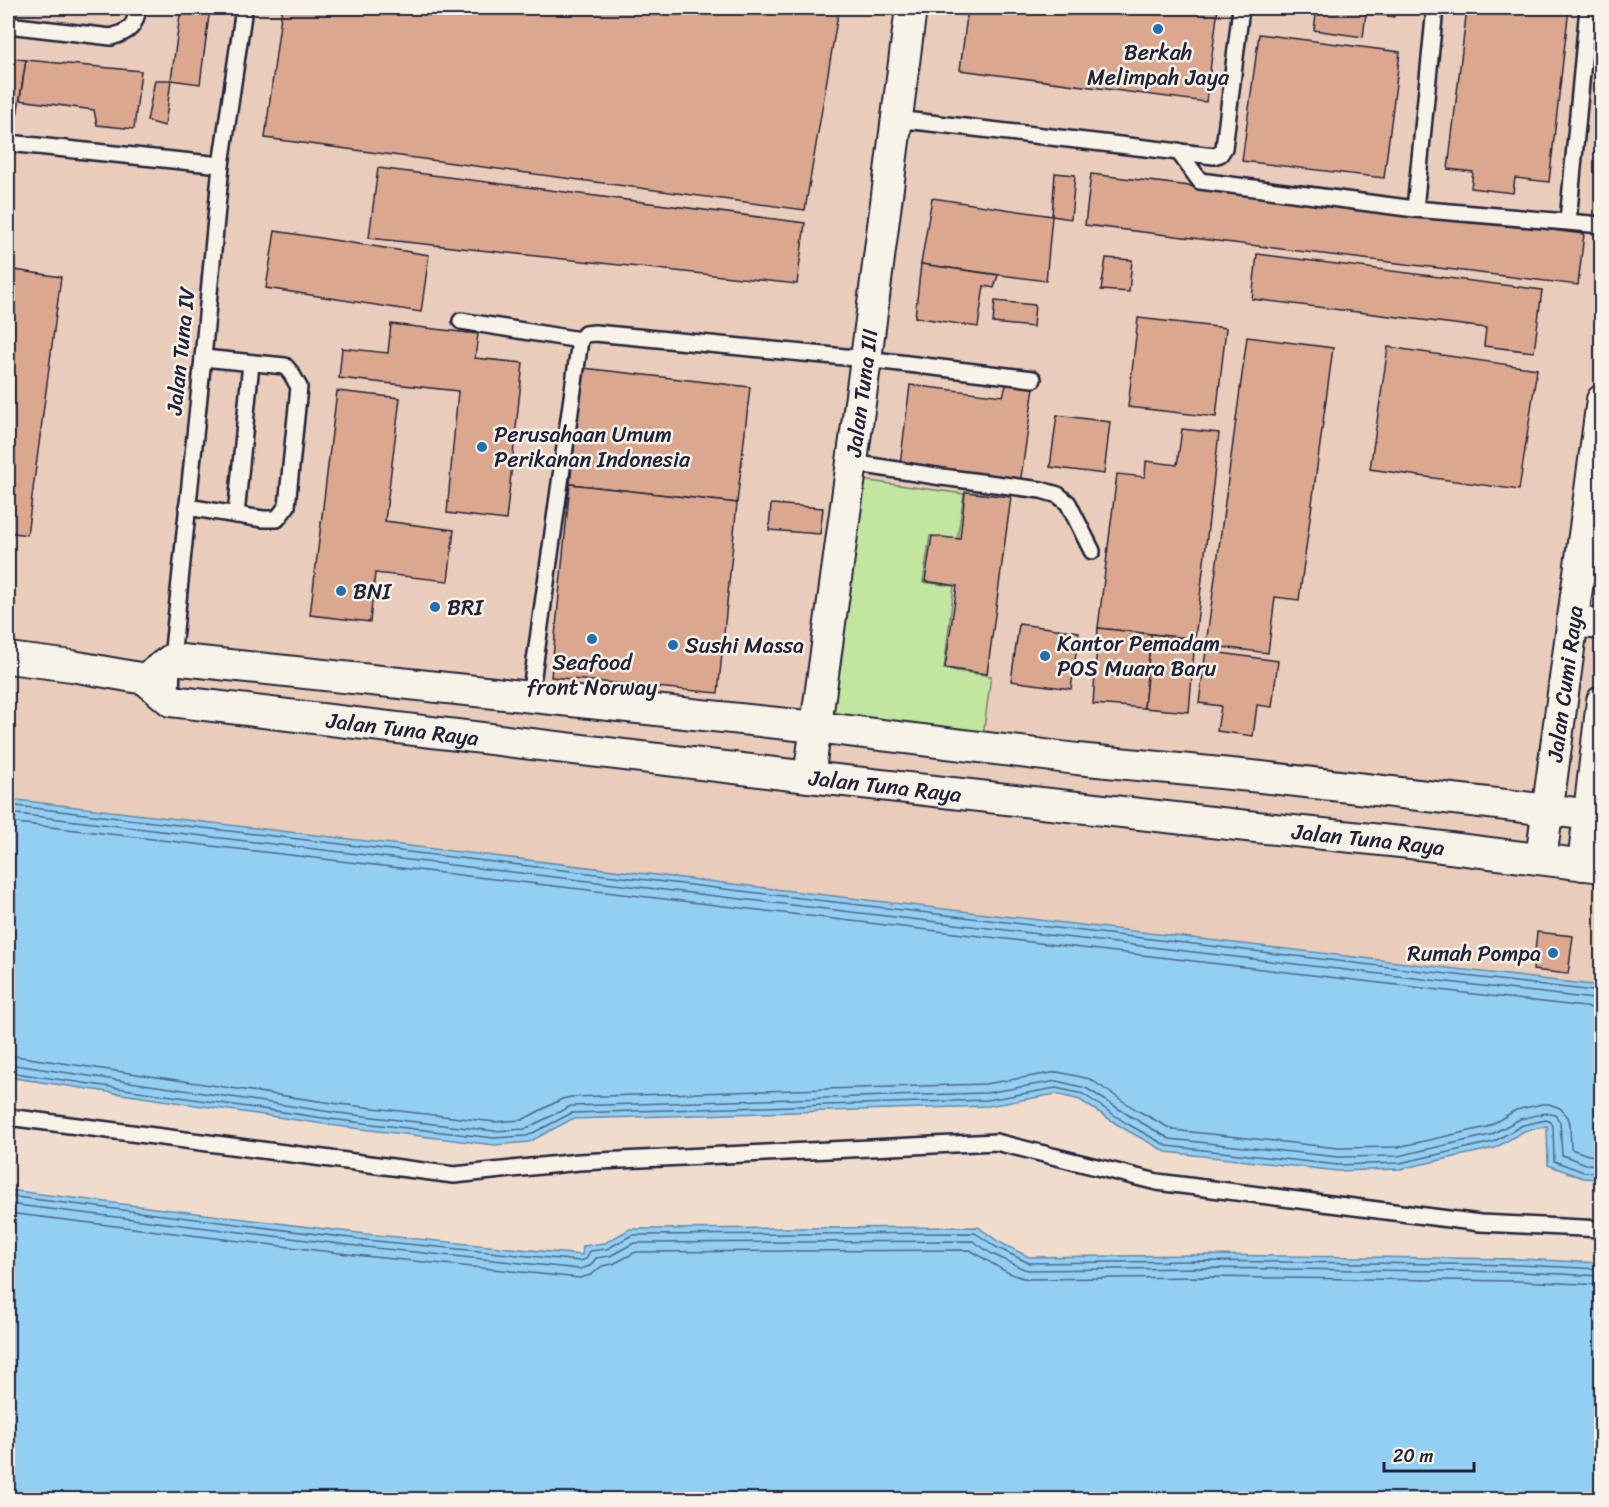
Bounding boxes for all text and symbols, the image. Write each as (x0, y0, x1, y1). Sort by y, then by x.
marker: Berkah Melimpah Jaya (1151, 22, 1165, 36)
place label: Berkah Melimpah Jaya (1087, 33, 1230, 97)
street label: Jalan Tuna IV (154, 284, 207, 418)
street label: Jalan Tuna III (834, 326, 890, 460)
place label: Perusahaan Umum Perikanan Indonesia (494, 415, 691, 479)
marker: Perusahaan Umum Perikanan Indonesia (475, 440, 489, 454)
place label: BNI (353, 572, 392, 611)
marker: BNI (334, 584, 348, 598)
place label: BRI (447, 588, 484, 627)
marker: BRI (428, 600, 442, 614)
street label: Jalan Cumi Raya (1535, 603, 1594, 765)
place label: Kantor Pemadam POS Muara Baru (1057, 624, 1220, 688)
place label: Sushi Massa (685, 626, 804, 665)
marker: Seafood front Norway (585, 632, 599, 646)
marker: Sushi Massa (666, 638, 680, 652)
place label: Seafood front Norway (527, 643, 658, 707)
marker: Kantor Pemadam POS Muara Baru (1038, 649, 1052, 663)
street label: Jalan Tuna Raya (323, 701, 481, 758)
street label: Jalan Tuna Raya (806, 758, 964, 814)
street label: Jalan Tuna Raya (1289, 812, 1447, 867)
place label: Rumah Pompa (1407, 934, 1541, 973)
marker: Rumah Pompa (1546, 946, 1560, 960)
scale bar (1384, 1435, 1474, 1473)
text: 20 m (1393, 1440, 1433, 1472)

